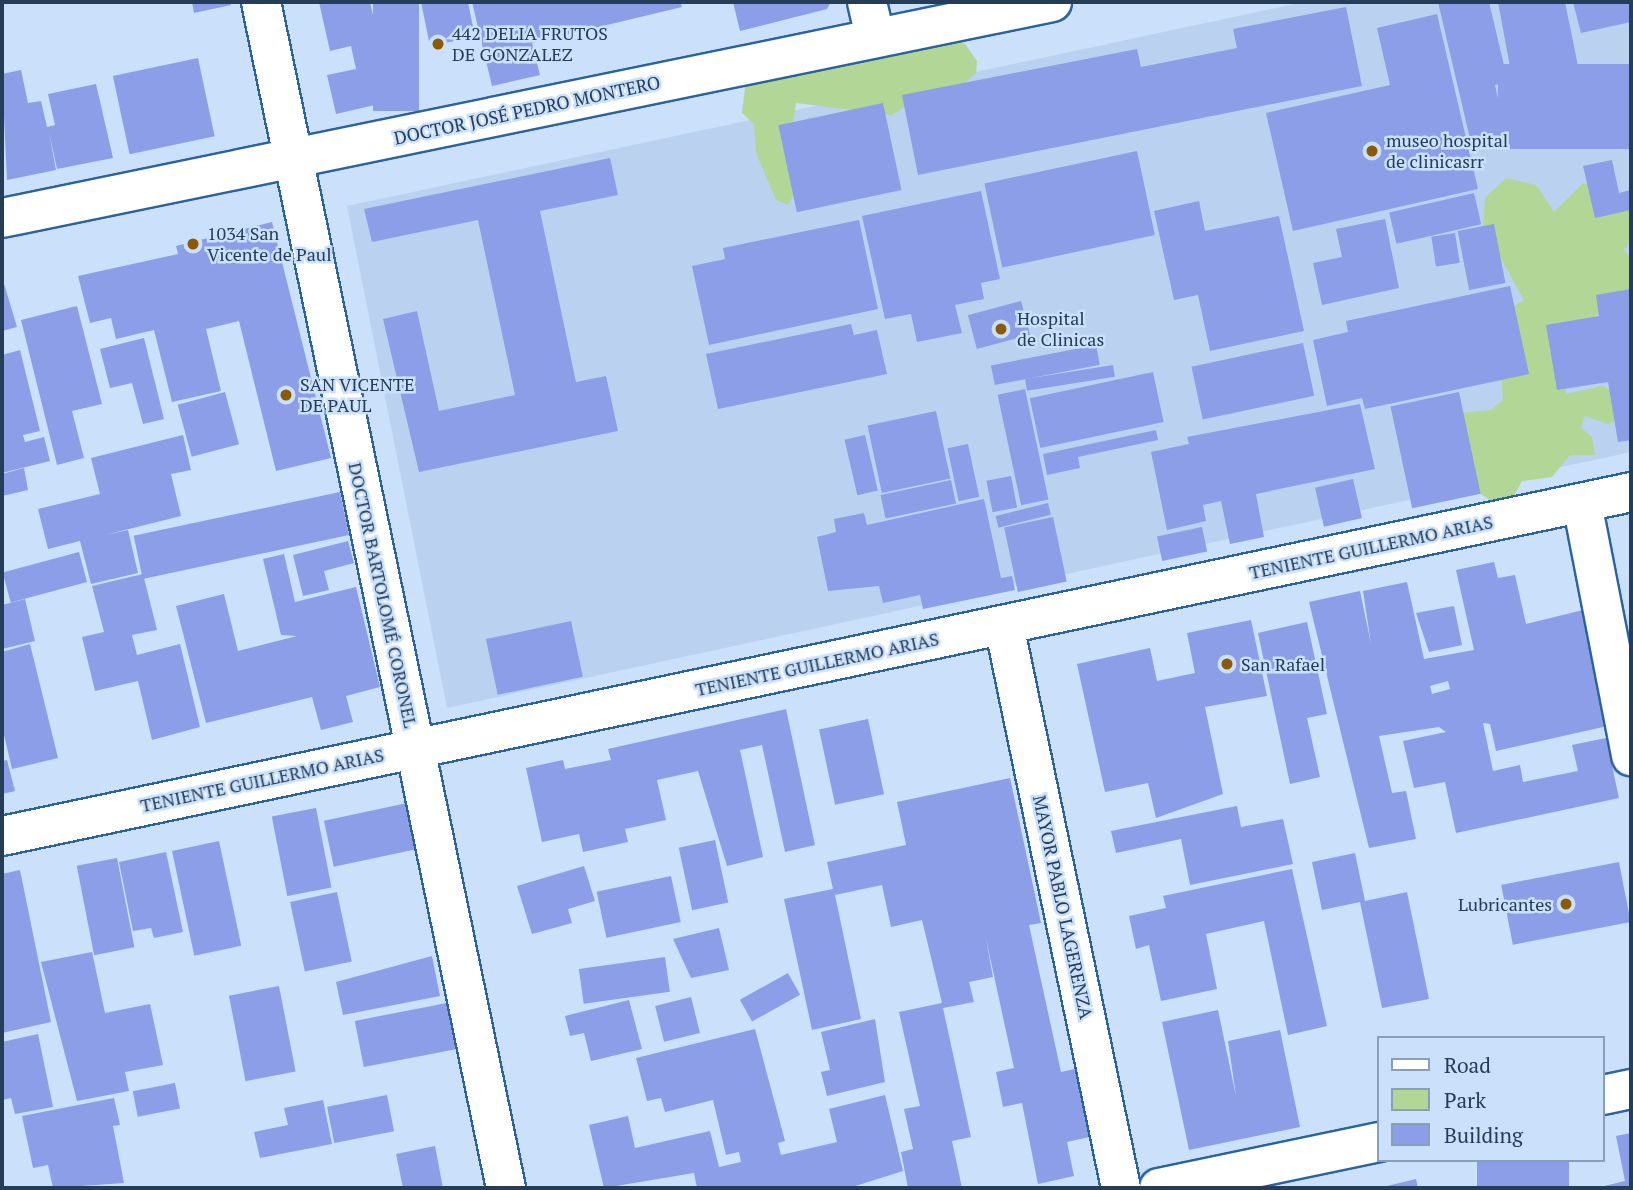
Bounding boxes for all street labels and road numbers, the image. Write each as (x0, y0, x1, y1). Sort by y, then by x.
street label: DOCTOR JOSÉ PEDRO MONTERO (392, 71, 662, 149)
street label: DOCTOR BARTOLOMÉ CORONEL (344, 460, 422, 730)
street label: TENIENTE GUILLERMO ARIAS (1247, 511, 1495, 583)
street label: TENIENTE GUILLERMO ARIAS (693, 628, 941, 700)
street label: TENIENTE GUILLERMO ARIAS (138, 744, 386, 816)
street label: MAYOR PABLO LAGERENZA (1029, 793, 1097, 1021)

